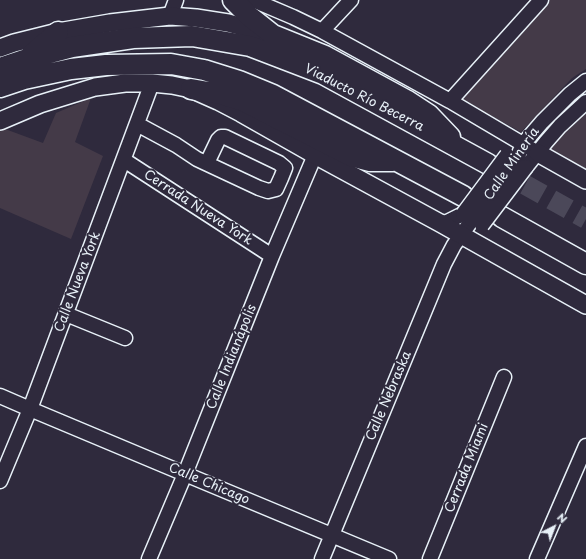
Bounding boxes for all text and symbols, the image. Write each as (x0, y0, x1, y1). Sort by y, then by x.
street label: Viaducto Río Becerra (302, 61, 426, 135)
street label: Calle Minería (481, 125, 543, 203)
street label: Cerrada Nueva York (141, 167, 255, 249)
street label: Calle Nueva York (52, 229, 104, 335)
street label: Calle Indianápolis (204, 302, 260, 412)
street label: Calle Nebraska (363, 349, 415, 443)
street label: Cerrada Miami (442, 421, 492, 515)
street label: Calle Chicago (166, 460, 252, 508)
north arrow (534, 507, 574, 547)
text: N (553, 508, 571, 527)

